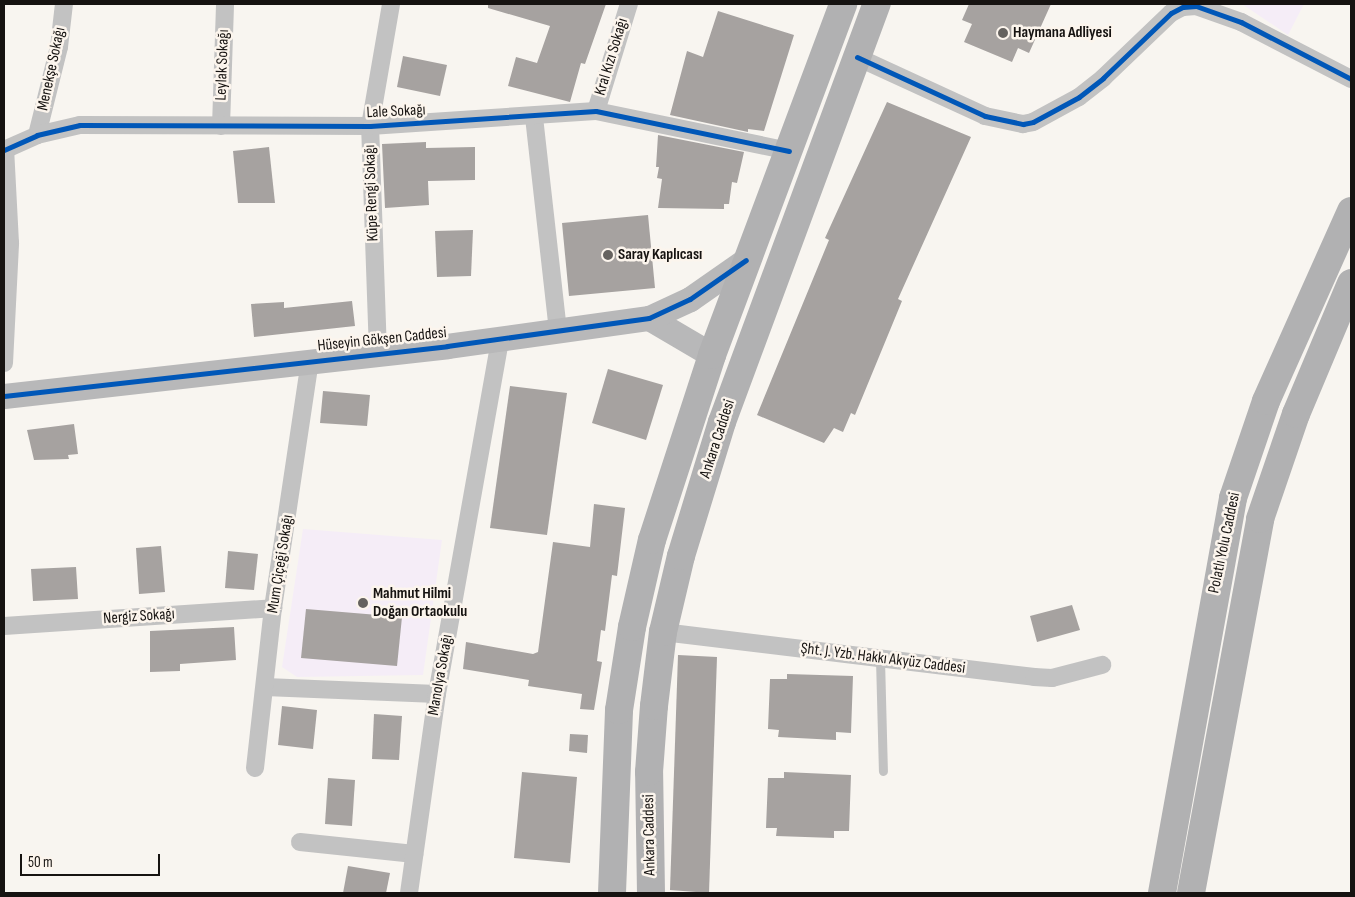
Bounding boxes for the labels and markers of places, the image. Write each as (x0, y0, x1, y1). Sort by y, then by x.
place label: Haymana Adliyesi (1013, 23, 1112, 43)
marker: Haymana Adliyesi (997, 27, 1009, 39)
place label: Saray Kaplıcası (618, 245, 702, 265)
marker: Saray Kaplıcası (602, 249, 614, 261)
place label: Mahmut Hilmi Doğan Ortaokulu (373, 584, 467, 622)
marker: Mahmut Hilmi Doğan Ortaokulu (357, 597, 369, 609)

